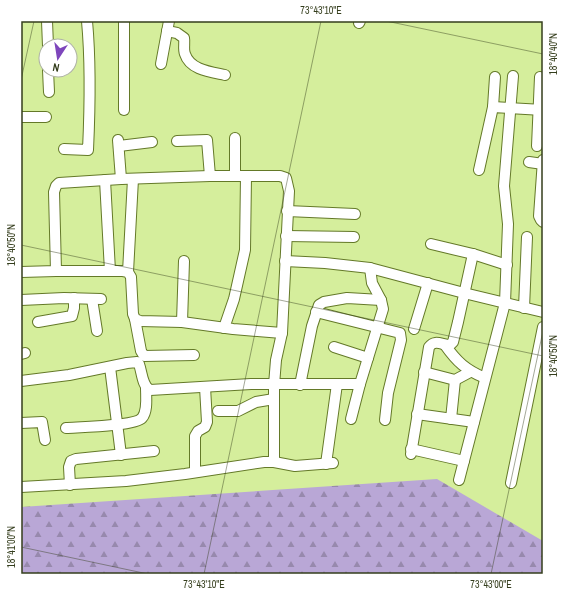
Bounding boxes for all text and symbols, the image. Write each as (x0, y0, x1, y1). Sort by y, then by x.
text: 73°43'10"E (300, 4, 342, 17)
text: 18°40'40"N (547, 33, 560, 75)
north arrow (38, 38, 78, 78)
text: N (51, 60, 61, 75)
text: 18°40'50"N (5, 224, 18, 266)
text: 18°40'50"N (547, 335, 560, 377)
text: 18°41'00"N (5, 526, 18, 568)
text: 73°43'10"E (183, 578, 225, 591)
text: 73°43'00"E (470, 578, 512, 591)

